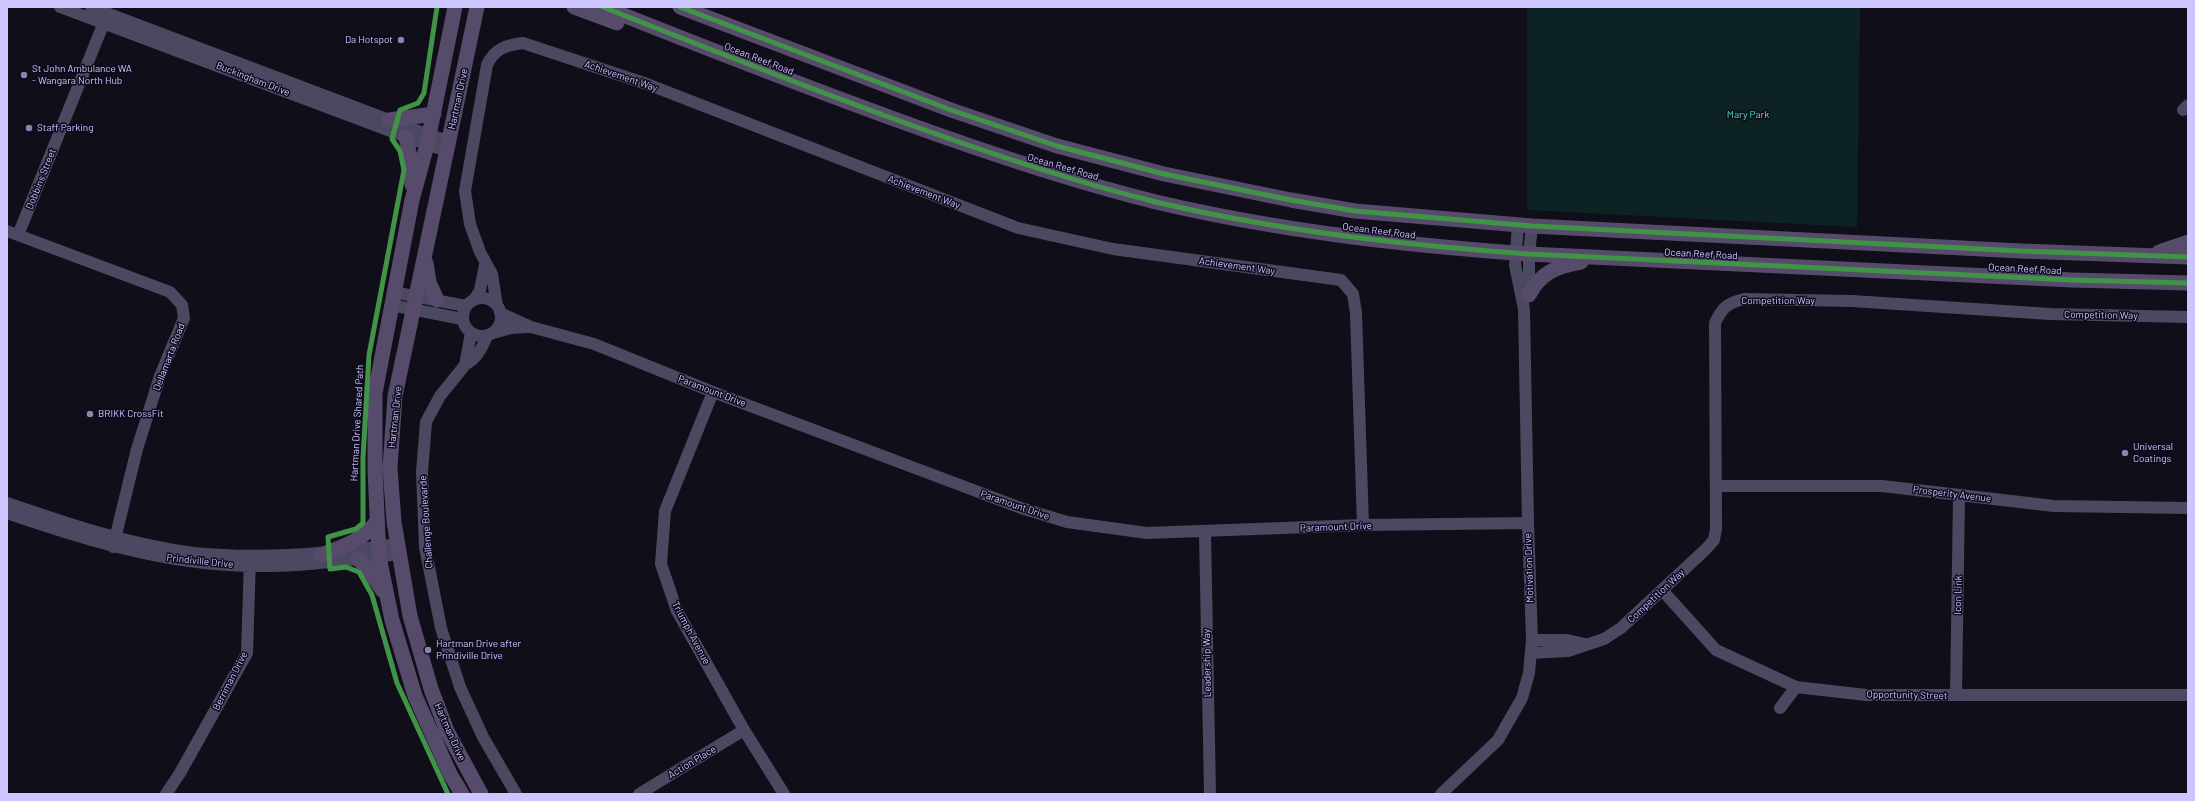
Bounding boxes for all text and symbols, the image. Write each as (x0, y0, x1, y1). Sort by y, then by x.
place label: Da Hotspot (345, 34, 393, 46)
marker: Da Hotspot (396, 35, 406, 45)
street label: Ocean Reef Road (723, 40, 795, 78)
street label: Achievement Way (583, 58, 659, 94)
street label: Buckingham Drive (214, 59, 292, 99)
place label: St John Ambulance WA - Wangara North Hub (32, 63, 132, 86)
street label: Hartman Drive (446, 67, 470, 131)
marker: St John Ambulance WA - Wangara North Hub (19, 70, 29, 80)
park label: Mary Park (1727, 109, 1769, 121)
place label: Staff Parking (37, 122, 94, 134)
marker: Staff Parking (24, 123, 34, 133)
street label: Dobbins Street (23, 147, 59, 211)
street label: Ocean Reef Road (1026, 151, 1100, 183)
street label: Achievement Way (886, 173, 962, 211)
street label: Ocean Reef Road (1342, 221, 1416, 241)
street label: Ocean Reef Road (1664, 246, 1738, 262)
street label: Achievement Way (1198, 255, 1276, 277)
street label: Ocean Reef Road (1988, 261, 2062, 277)
street label: Competition Way (1741, 295, 1815, 307)
street label: Competition Way (2064, 308, 2138, 322)
street label: Dellamarta Road (151, 322, 187, 392)
street label: Hartman Drive Shared Path (348, 364, 366, 482)
street label: Paramount Drive (676, 372, 748, 410)
street label: Hartman Drive (386, 385, 404, 449)
place label: BRIKK CrossFit (98, 408, 164, 420)
marker: BRIKK CrossFit (85, 409, 95, 419)
place label: Universal Coatings (2133, 441, 2173, 464)
marker: Universal Coatings (2120, 448, 2130, 458)
street label: Challenge Boulevarde (417, 475, 435, 569)
street label: Prosperity Avenue (1912, 483, 1992, 505)
street label: Paramount Drive (979, 488, 1051, 522)
street label: Paramount Drive (1300, 520, 1372, 534)
street label: Motivation Drive (1522, 533, 1536, 603)
street label: Prindiville Drive (166, 552, 234, 570)
street label: Competition Way (1625, 566, 1687, 626)
street label: Icon Link (1952, 575, 1964, 615)
street label: Triumph Avenue (669, 599, 713, 667)
street label: Leadership Way (1200, 629, 1214, 697)
place label: Hartman Drive after Prindiville Drive (436, 638, 521, 662)
marker: Hartman Drive after Prindiville Drive (423, 645, 433, 655)
street label: Berriman Drive (210, 650, 250, 712)
street label: Opportunity Street (1866, 688, 1948, 702)
street label: Hartman Drive (432, 701, 468, 763)
street label: Action Place (666, 743, 718, 781)

